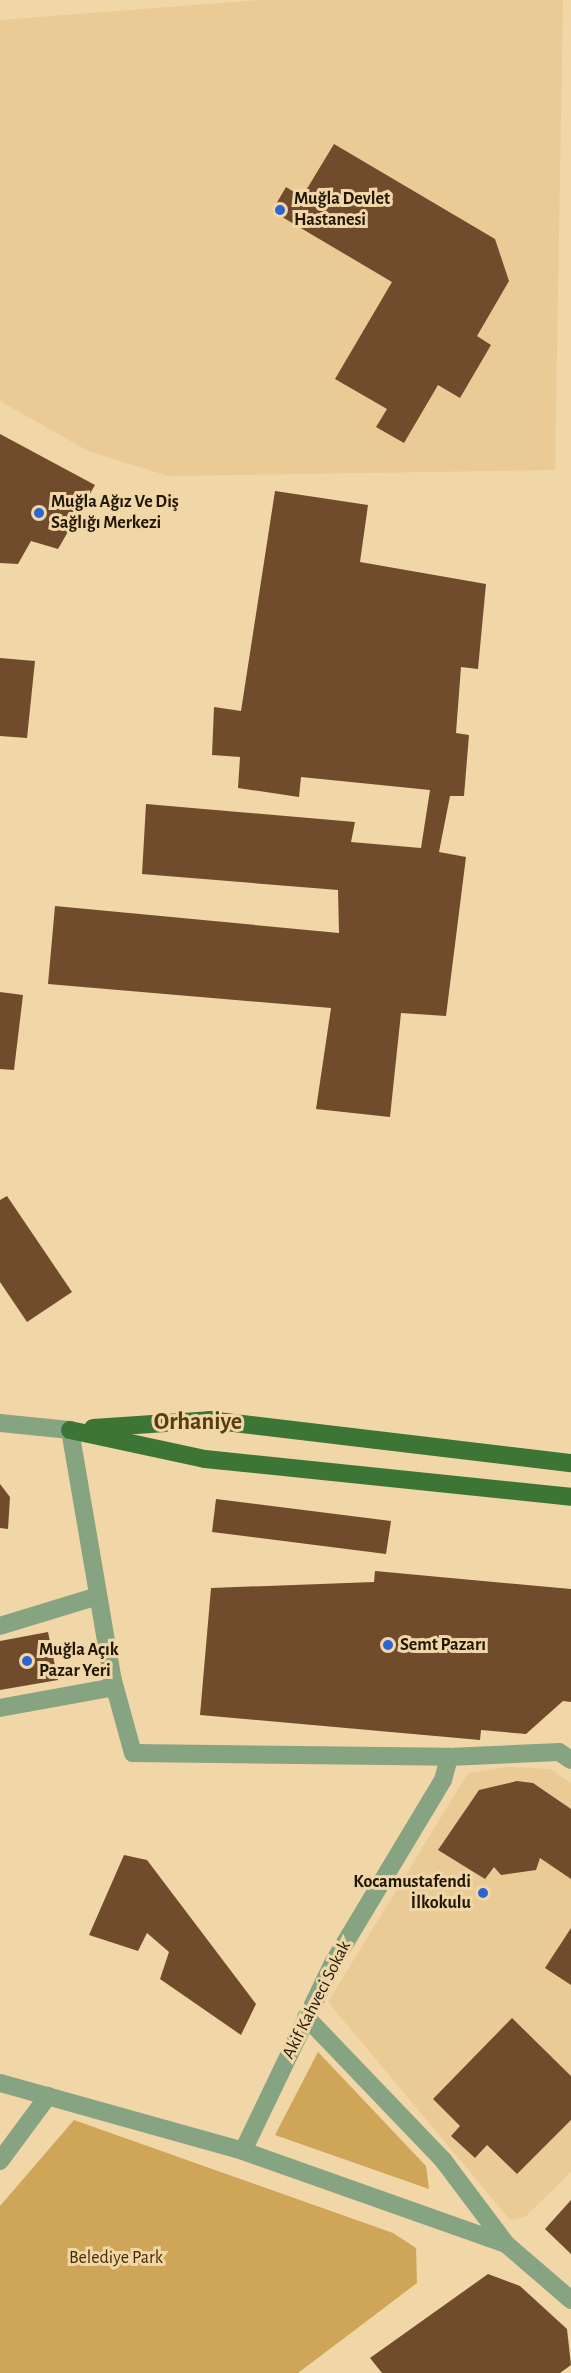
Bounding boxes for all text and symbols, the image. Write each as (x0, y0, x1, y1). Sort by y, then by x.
place label: Muğla Devlet Hastanesi (294, 189, 390, 232)
marker: Muğla Devlet Hastanesi (271, 201, 289, 219)
place label: Muğla Ağız Ve Diş Sağlığı Merkezi (51, 492, 179, 534)
marker: Muğla Ağız Ve Diş Sağlığı Merkezi (32, 506, 46, 520)
district label: Orhaniye (154, 1409, 242, 1437)
place label: Semt Pazarı (400, 1634, 486, 1656)
marker: Semt Pazarı (381, 1638, 395, 1652)
place label: Muğla Açık Pazar Yeri (39, 1640, 119, 1682)
marker: Muğla Açık Pazar Yeri (20, 1654, 34, 1668)
place label: Kocamustafendi İlkokulu (353, 1872, 471, 1914)
marker: Kocamustafendi İlkokulu (476, 1886, 490, 1900)
street label: Akif Kahveci Sokak (278, 1937, 356, 2063)
park label: Belediye Park (69, 2247, 163, 2269)

